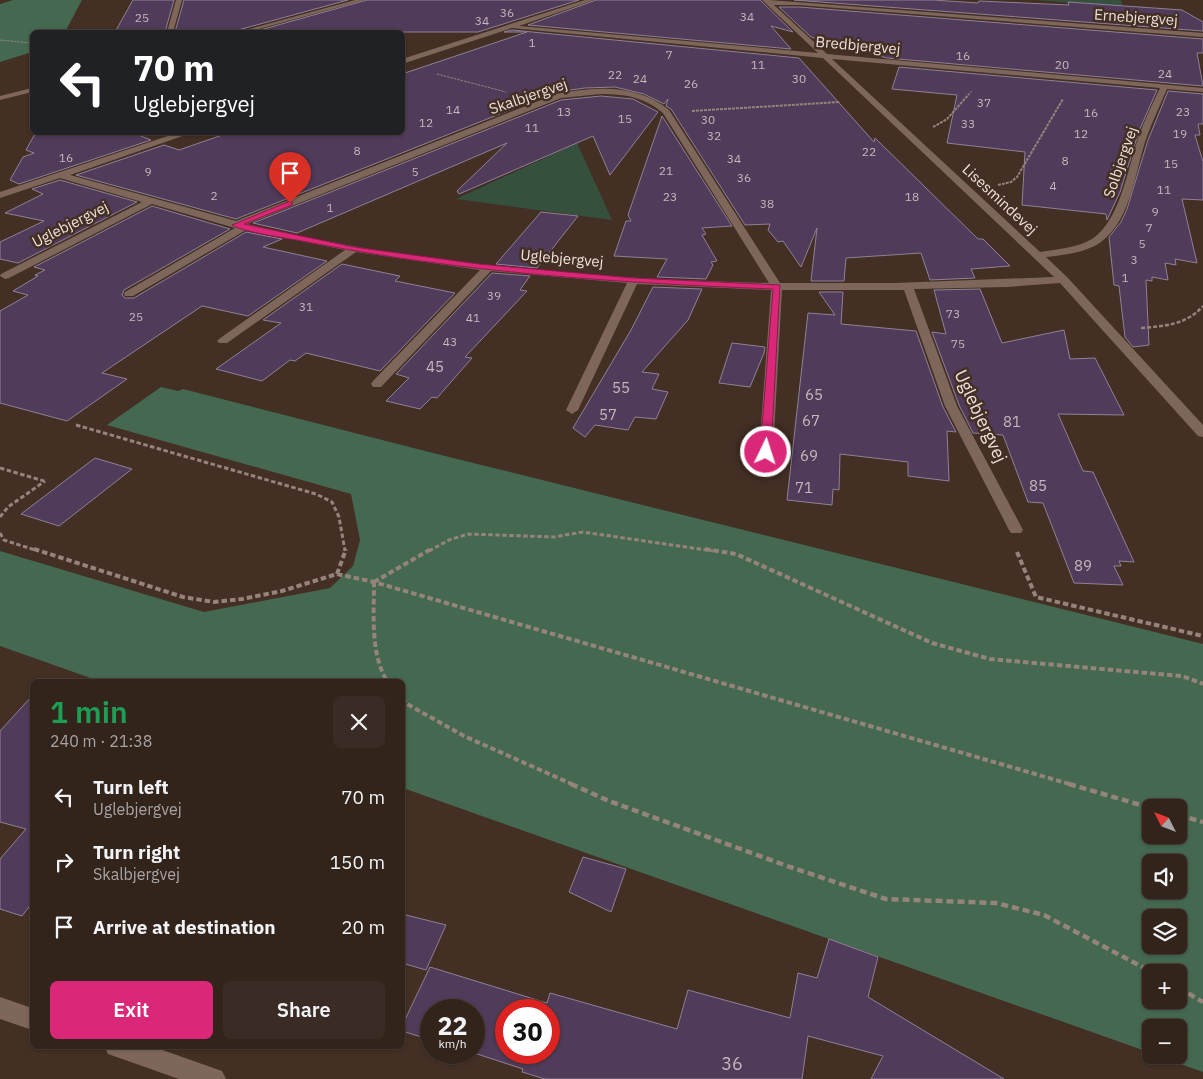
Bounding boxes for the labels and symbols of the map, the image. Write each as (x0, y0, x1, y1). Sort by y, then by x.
house number: 36 (500, 5, 514, 20)
street label: Ernebjergvej (1093, 5, 1179, 29)
house number: 34 (740, 9, 754, 24)
house number: 25 (135, 10, 149, 25)
house number: 34 (475, 13, 489, 28)
street label: Bredbjergvej (815, 32, 901, 58)
house number: 1 (528, 35, 536, 50)
house number: 7 (665, 47, 673, 62)
house number: 16 (956, 48, 970, 63)
house number: 11 (751, 57, 765, 72)
house number: 20 (1055, 57, 1069, 72)
house number: 24 (1158, 66, 1172, 81)
house number: 22 (608, 67, 622, 82)
house number: 24 (633, 71, 647, 86)
house number: 30 (792, 71, 806, 86)
street label: Skalbjergvej (486, 74, 570, 118)
house number: 26 (684, 76, 698, 91)
house number: 37 (977, 95, 991, 110)
house number: 14 (446, 102, 460, 117)
house number: 13 (557, 104, 571, 119)
house number: 23 (1176, 104, 1190, 119)
house number: 16 (1084, 105, 1098, 120)
house number: 15 (618, 111, 632, 126)
house number: 30 (701, 112, 715, 127)
house number: 12 (419, 115, 433, 130)
house number: 33 (961, 116, 975, 131)
house number: 11 (525, 120, 539, 135)
street label: Solbjergvej (1099, 124, 1141, 200)
house number: 12 (1074, 126, 1088, 141)
house number: 19 (1173, 126, 1187, 141)
house number: 32 (707, 128, 721, 143)
house number: 8 (353, 143, 361, 158)
house number: 22 (862, 144, 876, 159)
house number: 16 (59, 150, 73, 165)
house number: 34 (727, 151, 741, 166)
pin (269, 152, 311, 203)
house number: 8 (1061, 153, 1069, 168)
house number: 15 (1164, 156, 1178, 171)
street label: Lisesmindevej (959, 159, 1041, 239)
house number: 21 (659, 163, 673, 178)
house number: 9 (144, 164, 152, 179)
house number: 5 (411, 164, 419, 179)
house number: 36 (737, 170, 751, 185)
house number: 4 (1049, 178, 1057, 193)
house number: 11 (1157, 182, 1171, 197)
house number: 2 (210, 188, 218, 203)
house number: 23 (663, 189, 677, 204)
house number: 18 (905, 189, 919, 204)
house number: 38 (760, 196, 774, 211)
street label: Uglebjergvej (29, 197, 111, 251)
house number: 1 (326, 200, 334, 215)
house number: 9 (1151, 204, 1159, 219)
house number: 7 (1145, 220, 1153, 235)
house number: 5 (1138, 236, 1146, 251)
street label: Uglebjergvej (520, 245, 604, 271)
house number: 3 (1130, 252, 1138, 267)
house number: 1 (1121, 270, 1129, 285)
house number: 39 (487, 288, 501, 303)
house number: 31 (299, 299, 313, 314)
house number: 73 (946, 306, 960, 321)
house number: 25 (129, 309, 143, 324)
house number: 41 (466, 310, 480, 325)
house number: 43 (443, 334, 457, 349)
house number: 75 (951, 336, 965, 351)
house number: 45 (426, 357, 444, 376)
street label: Uglebjergvej (949, 366, 1013, 466)
house number: 55 (612, 378, 630, 397)
house number: 65 (805, 385, 823, 404)
house number: 57 (599, 405, 617, 424)
house number: 67 (802, 411, 820, 430)
house number: 81 (1003, 412, 1021, 431)
position arrow (739, 425, 791, 477)
house number: 69 (800, 446, 818, 465)
house number: 85 (1029, 476, 1047, 495)
house number: 71 (795, 478, 813, 497)
house number: 89 (1074, 556, 1092, 575)
north arrow (1142, 799, 1188, 844)
speed limit sign: 30 (495, 999, 560, 1064)
house number: 36 (721, 1052, 743, 1075)

